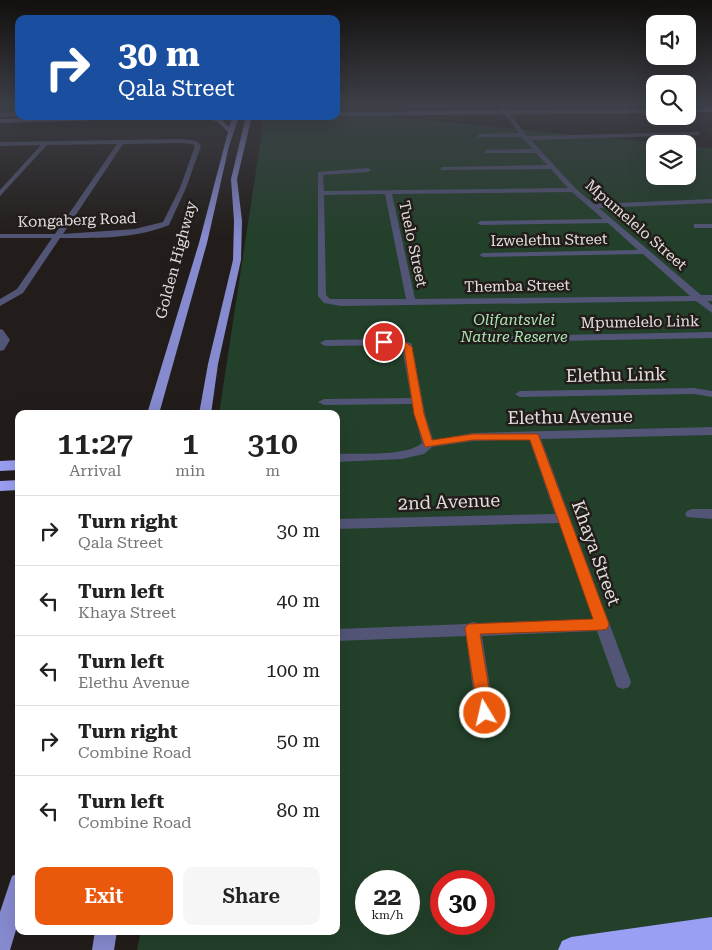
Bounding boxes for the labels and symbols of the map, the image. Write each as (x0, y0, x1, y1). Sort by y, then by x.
street label: Mpumelelo Street (582, 176, 691, 274)
street label: Golden Highway (152, 199, 200, 321)
street label: Tuelo Street (395, 199, 431, 289)
street label: Kongaberg Road (17, 209, 137, 231)
street label: Izwelethu Street (490, 230, 608, 250)
street label: Themba Street (464, 276, 570, 296)
park label: Olifantsvlei Nature Reserve (459, 311, 568, 346)
street label: Mpumelelo Link (581, 312, 700, 332)
pin (363, 321, 405, 363)
street label: Elethu Link (566, 363, 666, 386)
street label: Elethu Avenue (507, 405, 633, 428)
street label: 2nd Avenue (397, 489, 501, 514)
street label: Khaya Street (568, 497, 625, 608)
position arrow (458, 686, 510, 738)
speed limit sign: 30 (430, 870, 495, 935)

